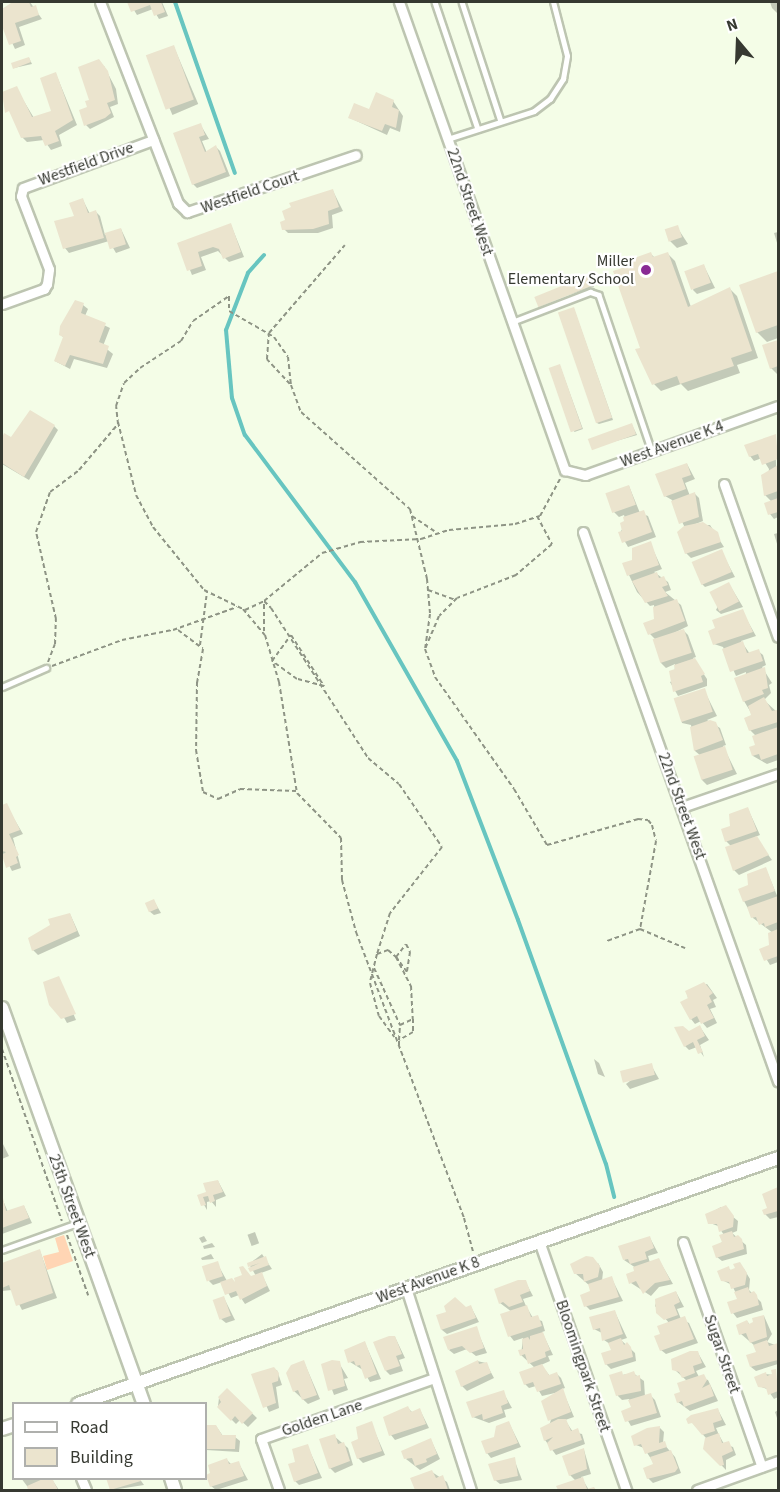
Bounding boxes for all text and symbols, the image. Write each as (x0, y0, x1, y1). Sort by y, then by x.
north arrow (708, 12, 768, 72)
text: N (724, 13, 741, 37)
street label: Westfield Drive (36, 138, 136, 190)
street label: 22nd Street West (443, 146, 497, 258)
street label: Westfield Court (198, 166, 302, 218)
place label: Miller Elementary School (508, 251, 634, 289)
marker: Miller Elementary School (639, 263, 653, 277)
street label: West Avenue K 4 (618, 416, 726, 472)
street label: 22nd Street West (654, 750, 710, 862)
street label: 25th Street West (44, 1152, 100, 1260)
street label: West Avenue K 8 (374, 1252, 482, 1308)
street label: Bloomingpark Street (551, 1297, 615, 1435)
street label: Sugar Street (700, 1312, 744, 1396)
street label: Golden Lane (279, 1395, 365, 1441)
legend (12, 1402, 207, 1480)
text: Road (70, 1415, 109, 1440)
text: Building (70, 1445, 133, 1470)

